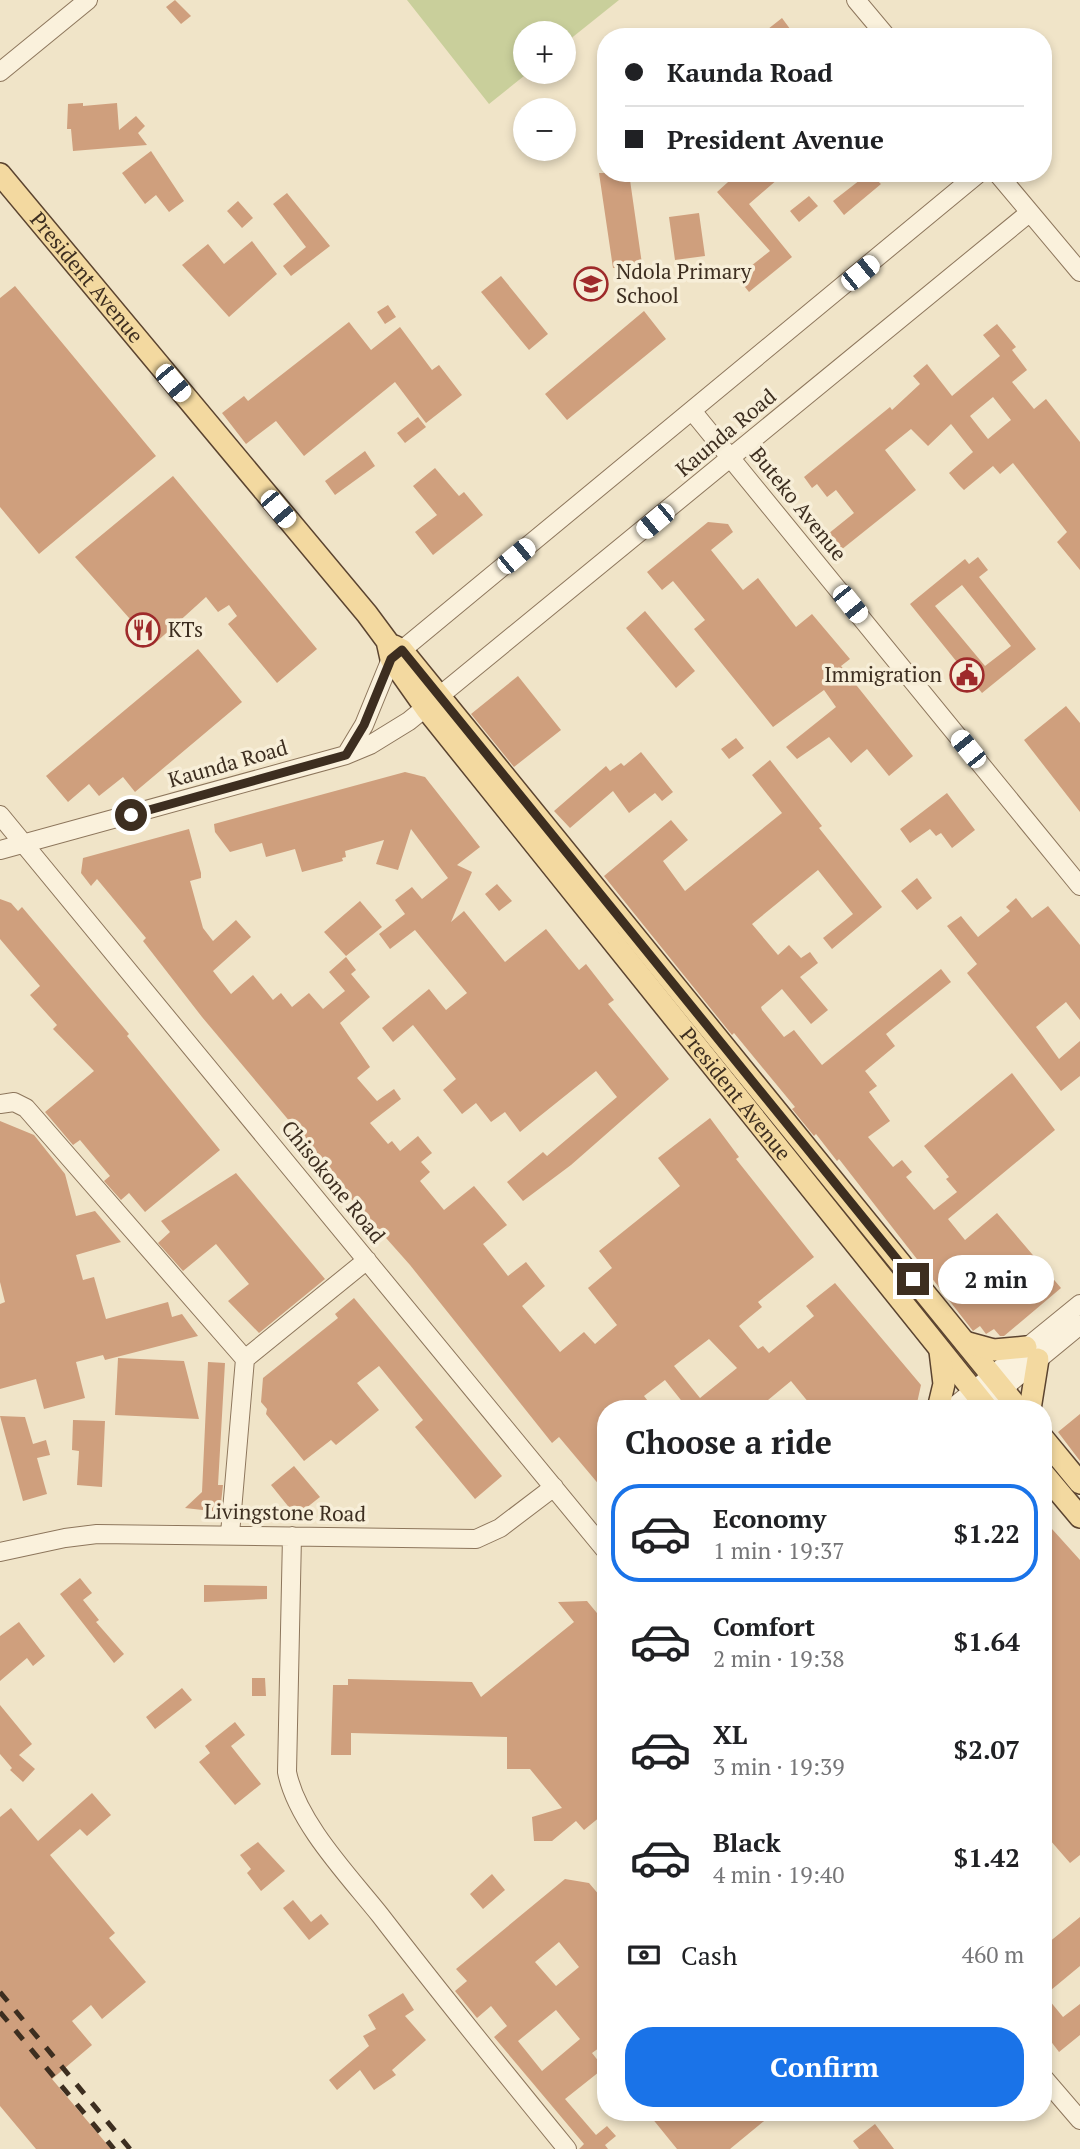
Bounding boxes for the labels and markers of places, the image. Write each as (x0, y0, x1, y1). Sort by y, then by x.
place label: Ndola Primary School (616, 257, 752, 309)
school or university icon: Ndola Primary School (572, 265, 610, 303)
restaurant icon: KTs (124, 611, 162, 649)
place label: KTs (168, 615, 203, 643)
public building icon: Immigration (948, 656, 986, 694)
place label: Immigration (824, 660, 943, 688)

